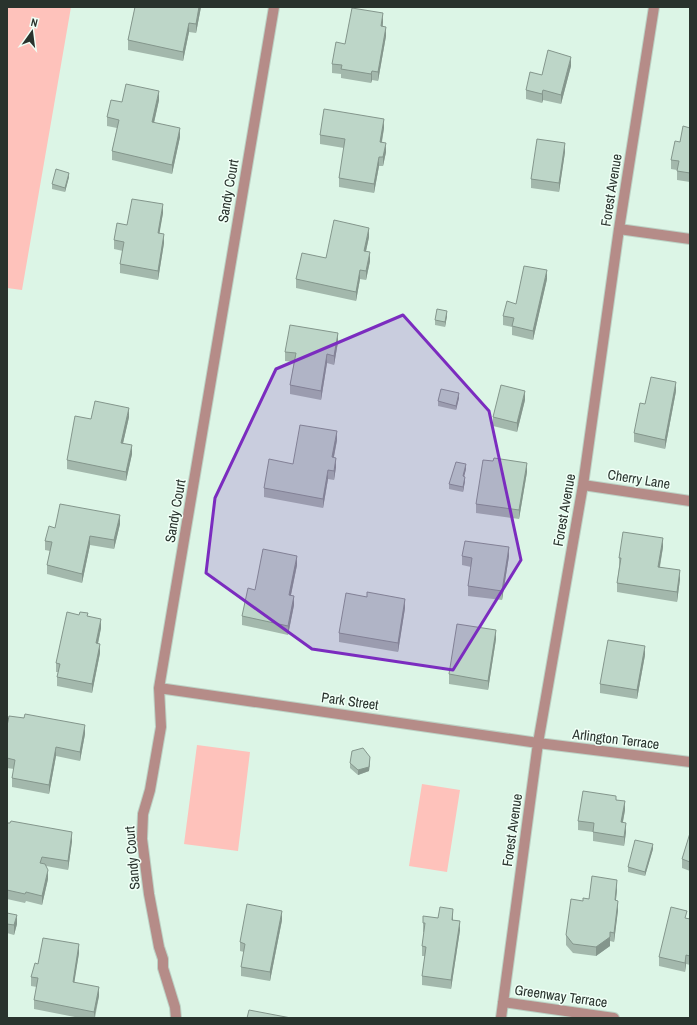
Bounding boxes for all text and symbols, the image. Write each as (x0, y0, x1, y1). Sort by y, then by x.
north arrow (12, 12, 52, 52)
text: N (30, 15, 39, 30)
street label: Forest Avenue (596, 152, 626, 228)
street label: Sandy Court (214, 158, 242, 224)
street label: Cherry Lane (606, 465, 672, 493)
street label: Forest Avenue (549, 472, 579, 548)
street label: Sandy Court (161, 478, 189, 544)
street label: Park Street (320, 688, 380, 714)
street label: Arlington Terrace (571, 725, 660, 753)
street label: Forest Avenue (498, 792, 526, 868)
street label: Sandy Court (120, 825, 144, 891)
street label: Greenway Terrace (513, 981, 609, 1011)

